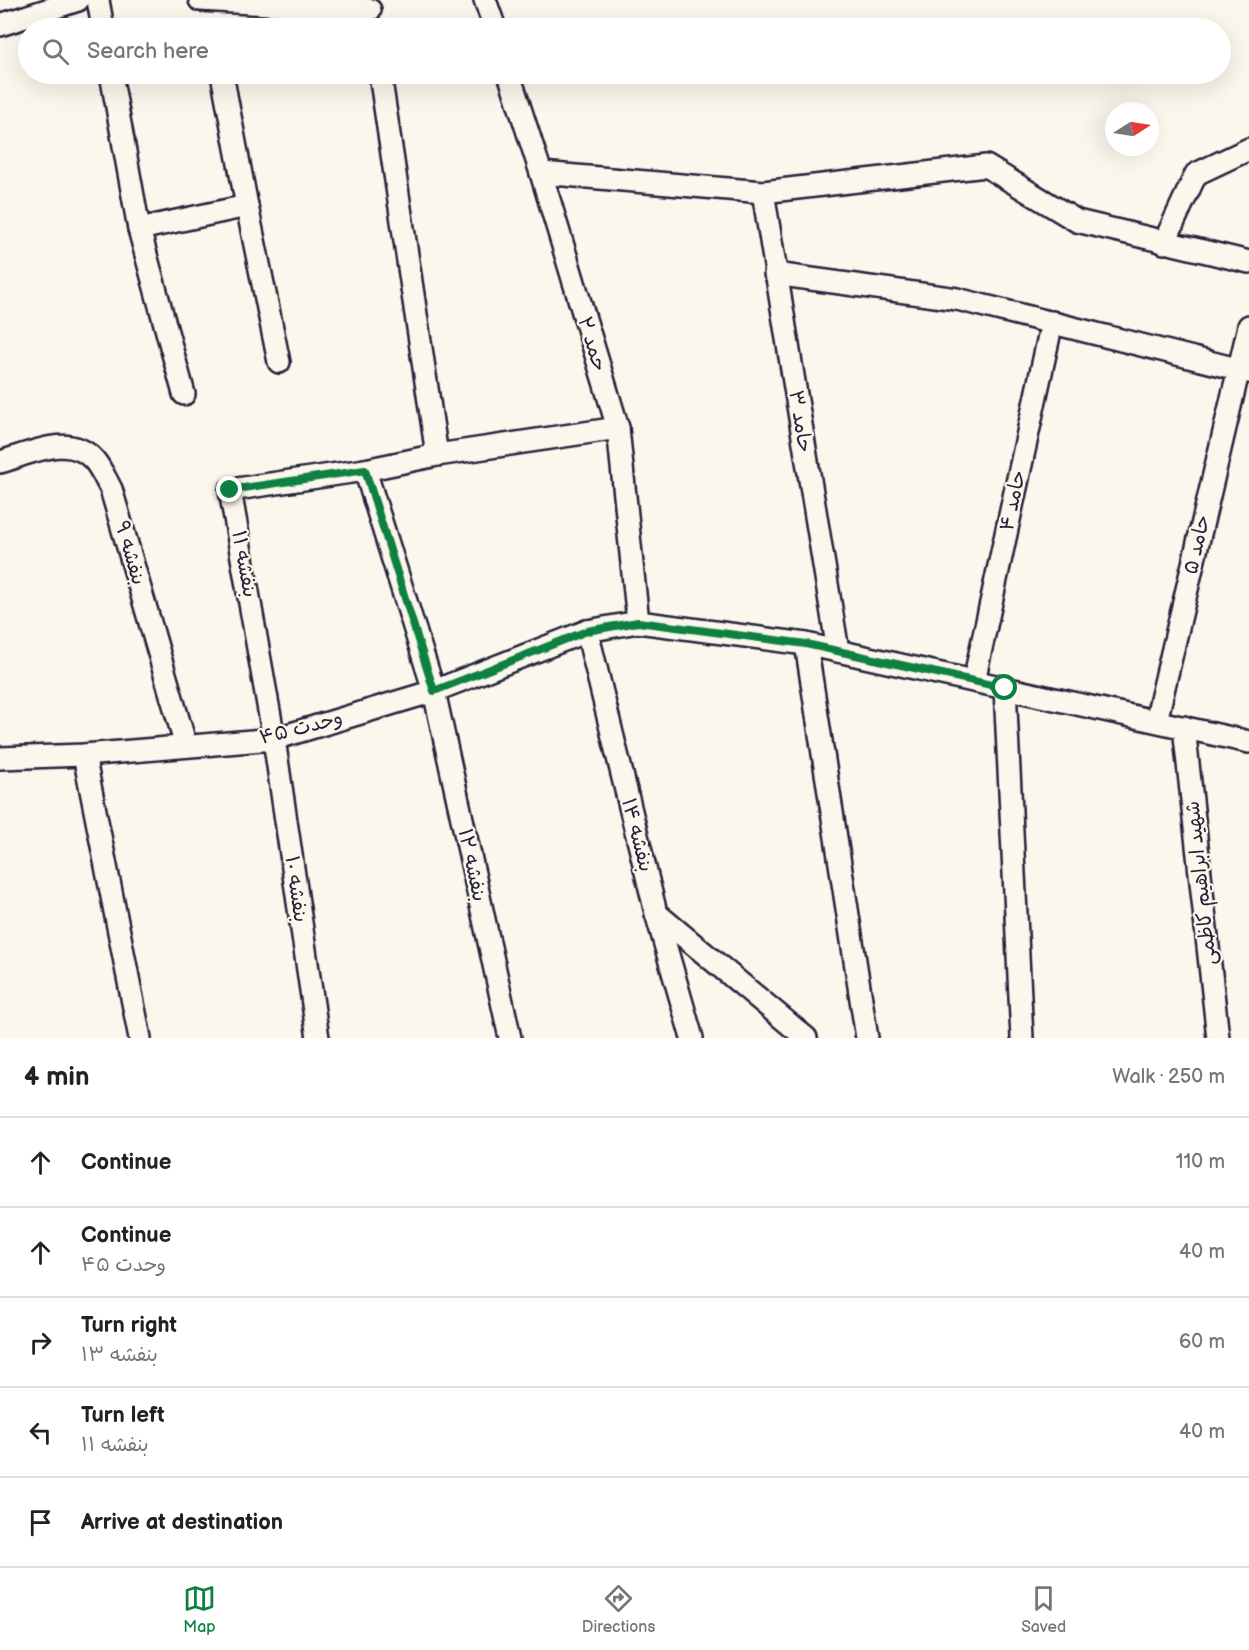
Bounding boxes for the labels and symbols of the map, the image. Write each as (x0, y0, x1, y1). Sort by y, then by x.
north arrow (1105, 102, 1159, 156)
street label: حمد ۲ (572, 314, 612, 374)
street label: حامد ۳ (783, 388, 817, 454)
street label: حامد ۴ (995, 469, 1031, 533)
route end (216, 476, 242, 502)
street label: حامد ۵ (1179, 513, 1215, 577)
street label: بنفشه ۹ (109, 518, 151, 588)
street label: بنفشه ۱۱ (226, 529, 262, 599)
route start (991, 674, 1017, 700)
street label: وحدت ۴۵ (257, 706, 345, 750)
street label: بنفشه ۱۴ (616, 796, 658, 874)
street label: شهید ابراهیم کاظمی (1180, 799, 1224, 966)
street label: بنفشه ۱۲ (453, 826, 491, 904)
street label: بنفشه ۱۰ (279, 854, 313, 924)

